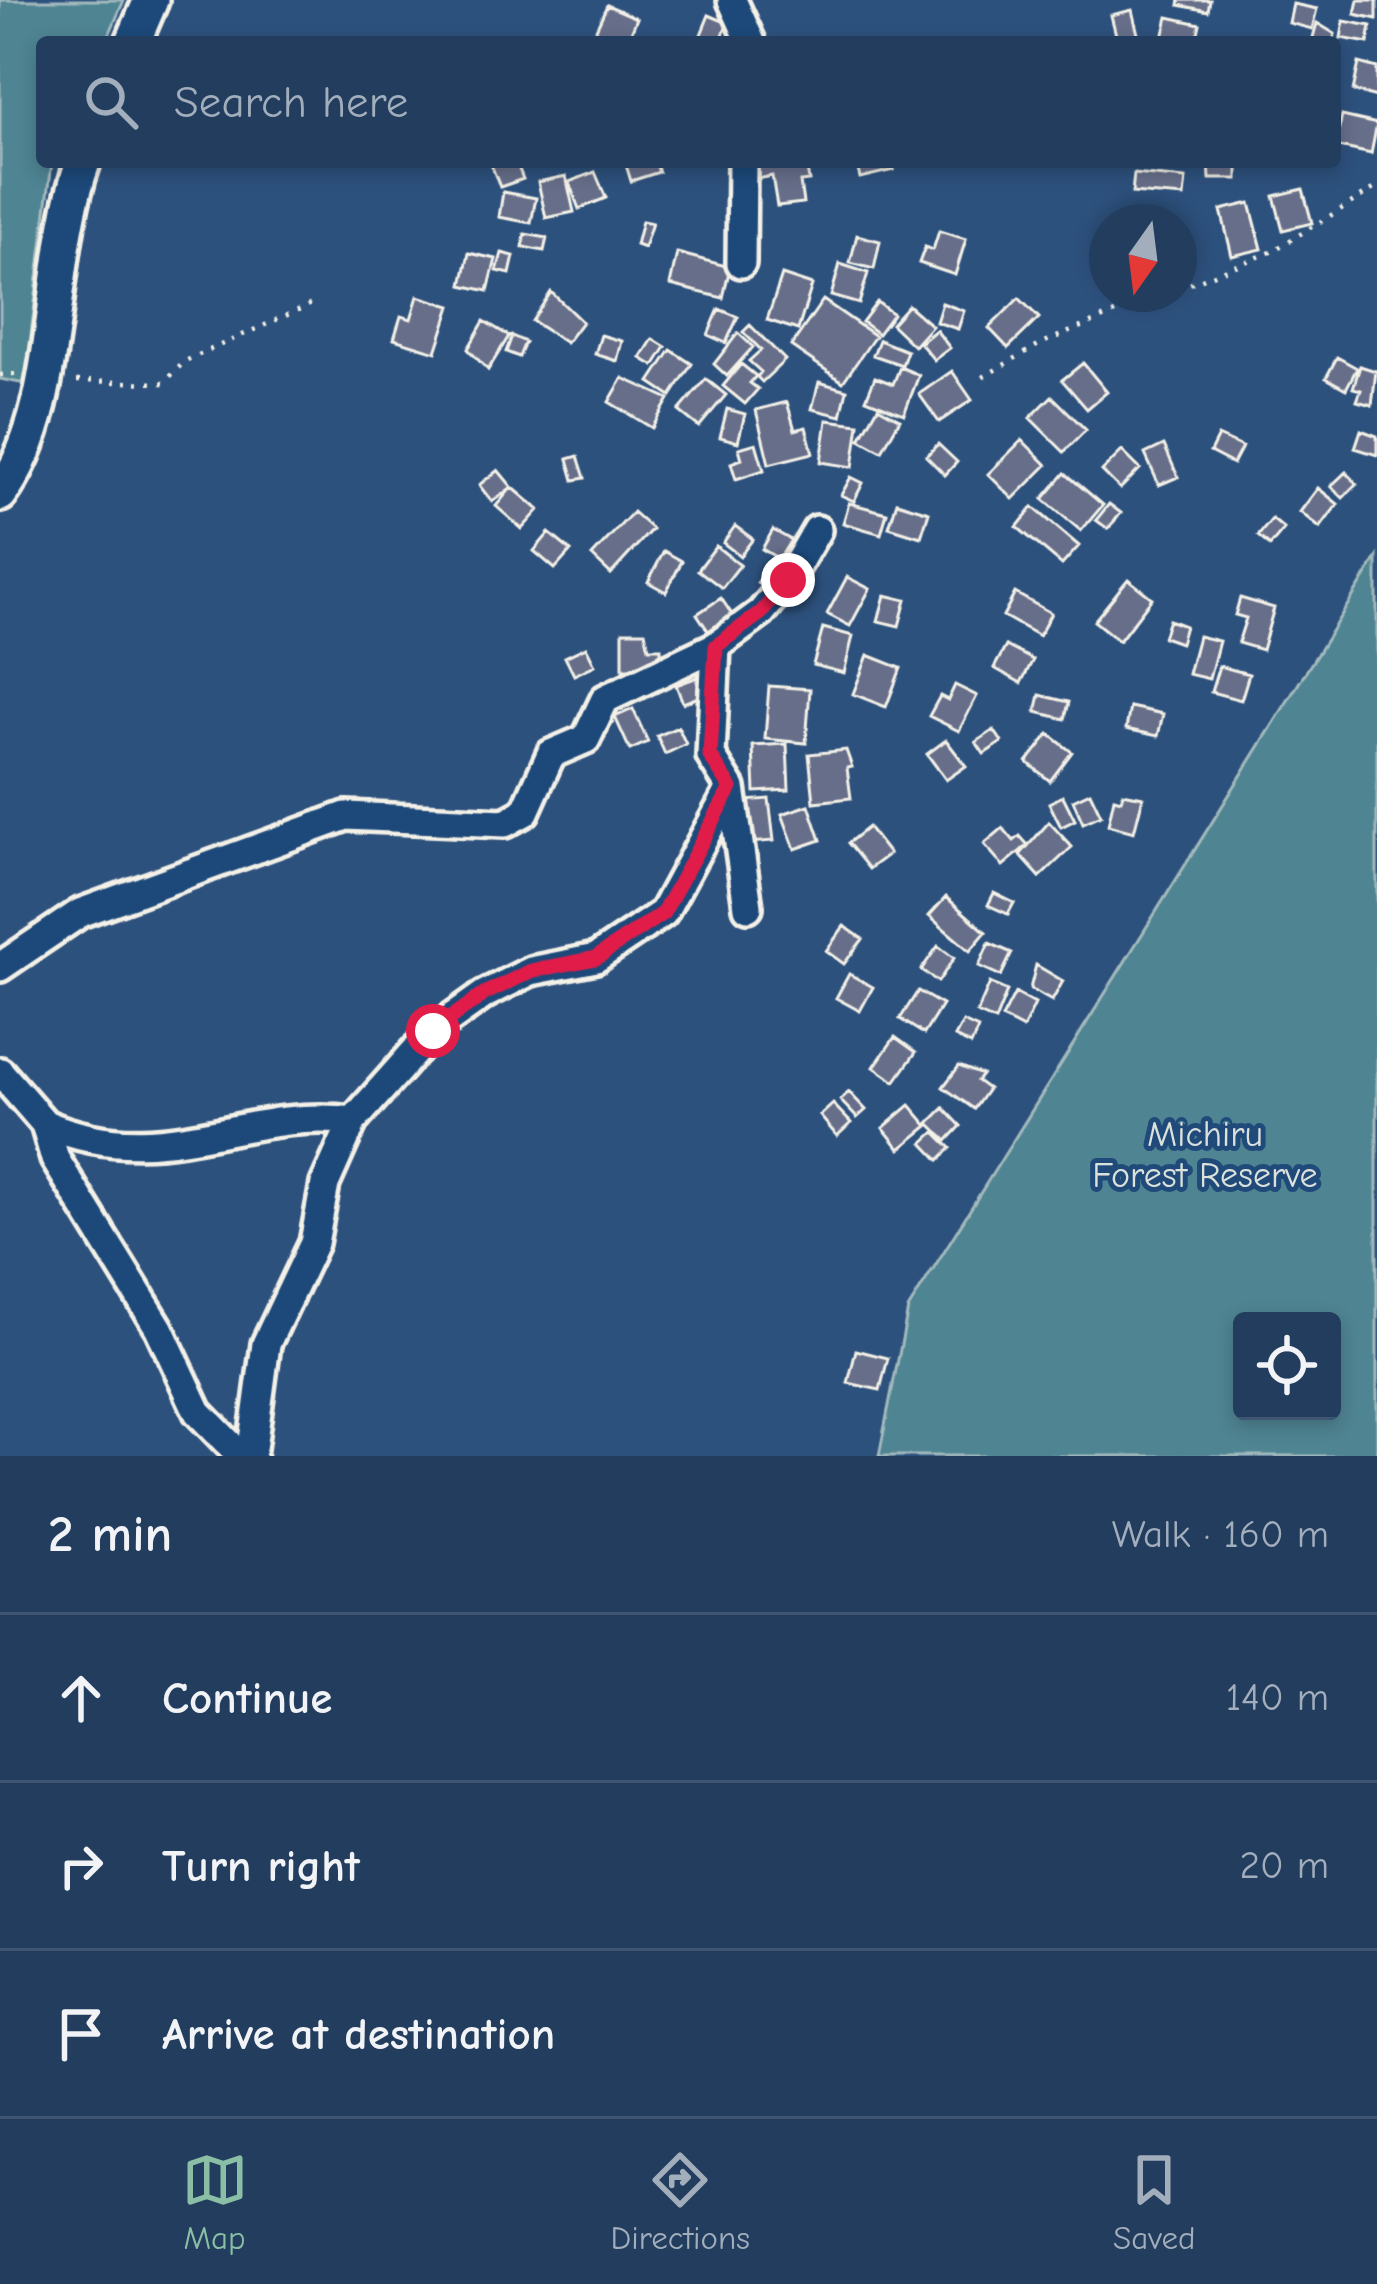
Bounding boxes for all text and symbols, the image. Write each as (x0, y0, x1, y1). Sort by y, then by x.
search box (36, 36, 1341, 168)
icon: search (78, 69, 144, 135)
text: Search here (174, 76, 408, 128)
north arrow (1089, 204, 1197, 312)
route end (761, 553, 815, 607)
route start (406, 1004, 460, 1058)
park label: Michiru Forest Reserve (1092, 1114, 1318, 1196)
map controls (1233, 1312, 1341, 1420)
button: locate (1233, 1312, 1341, 1420)
text: 2 min (48, 1505, 172, 1564)
text: Walk · 160 m (1112, 1512, 1329, 1557)
icon: ahead (48, 1665, 114, 1731)
text: Continue (162, 1672, 332, 1724)
text: 140 m (1226, 1675, 1329, 1720)
icon: right (48, 1833, 114, 1899)
text: Turn right (162, 1840, 360, 1892)
text: 20 m (1240, 1843, 1329, 1888)
icon: arrive (48, 2001, 114, 2067)
text: Arrive at destination (162, 2008, 555, 2060)
tab: Map (182, 2147, 248, 2257)
tab: Directions (611, 2147, 750, 2257)
tab: Saved (1113, 2147, 1195, 2257)

